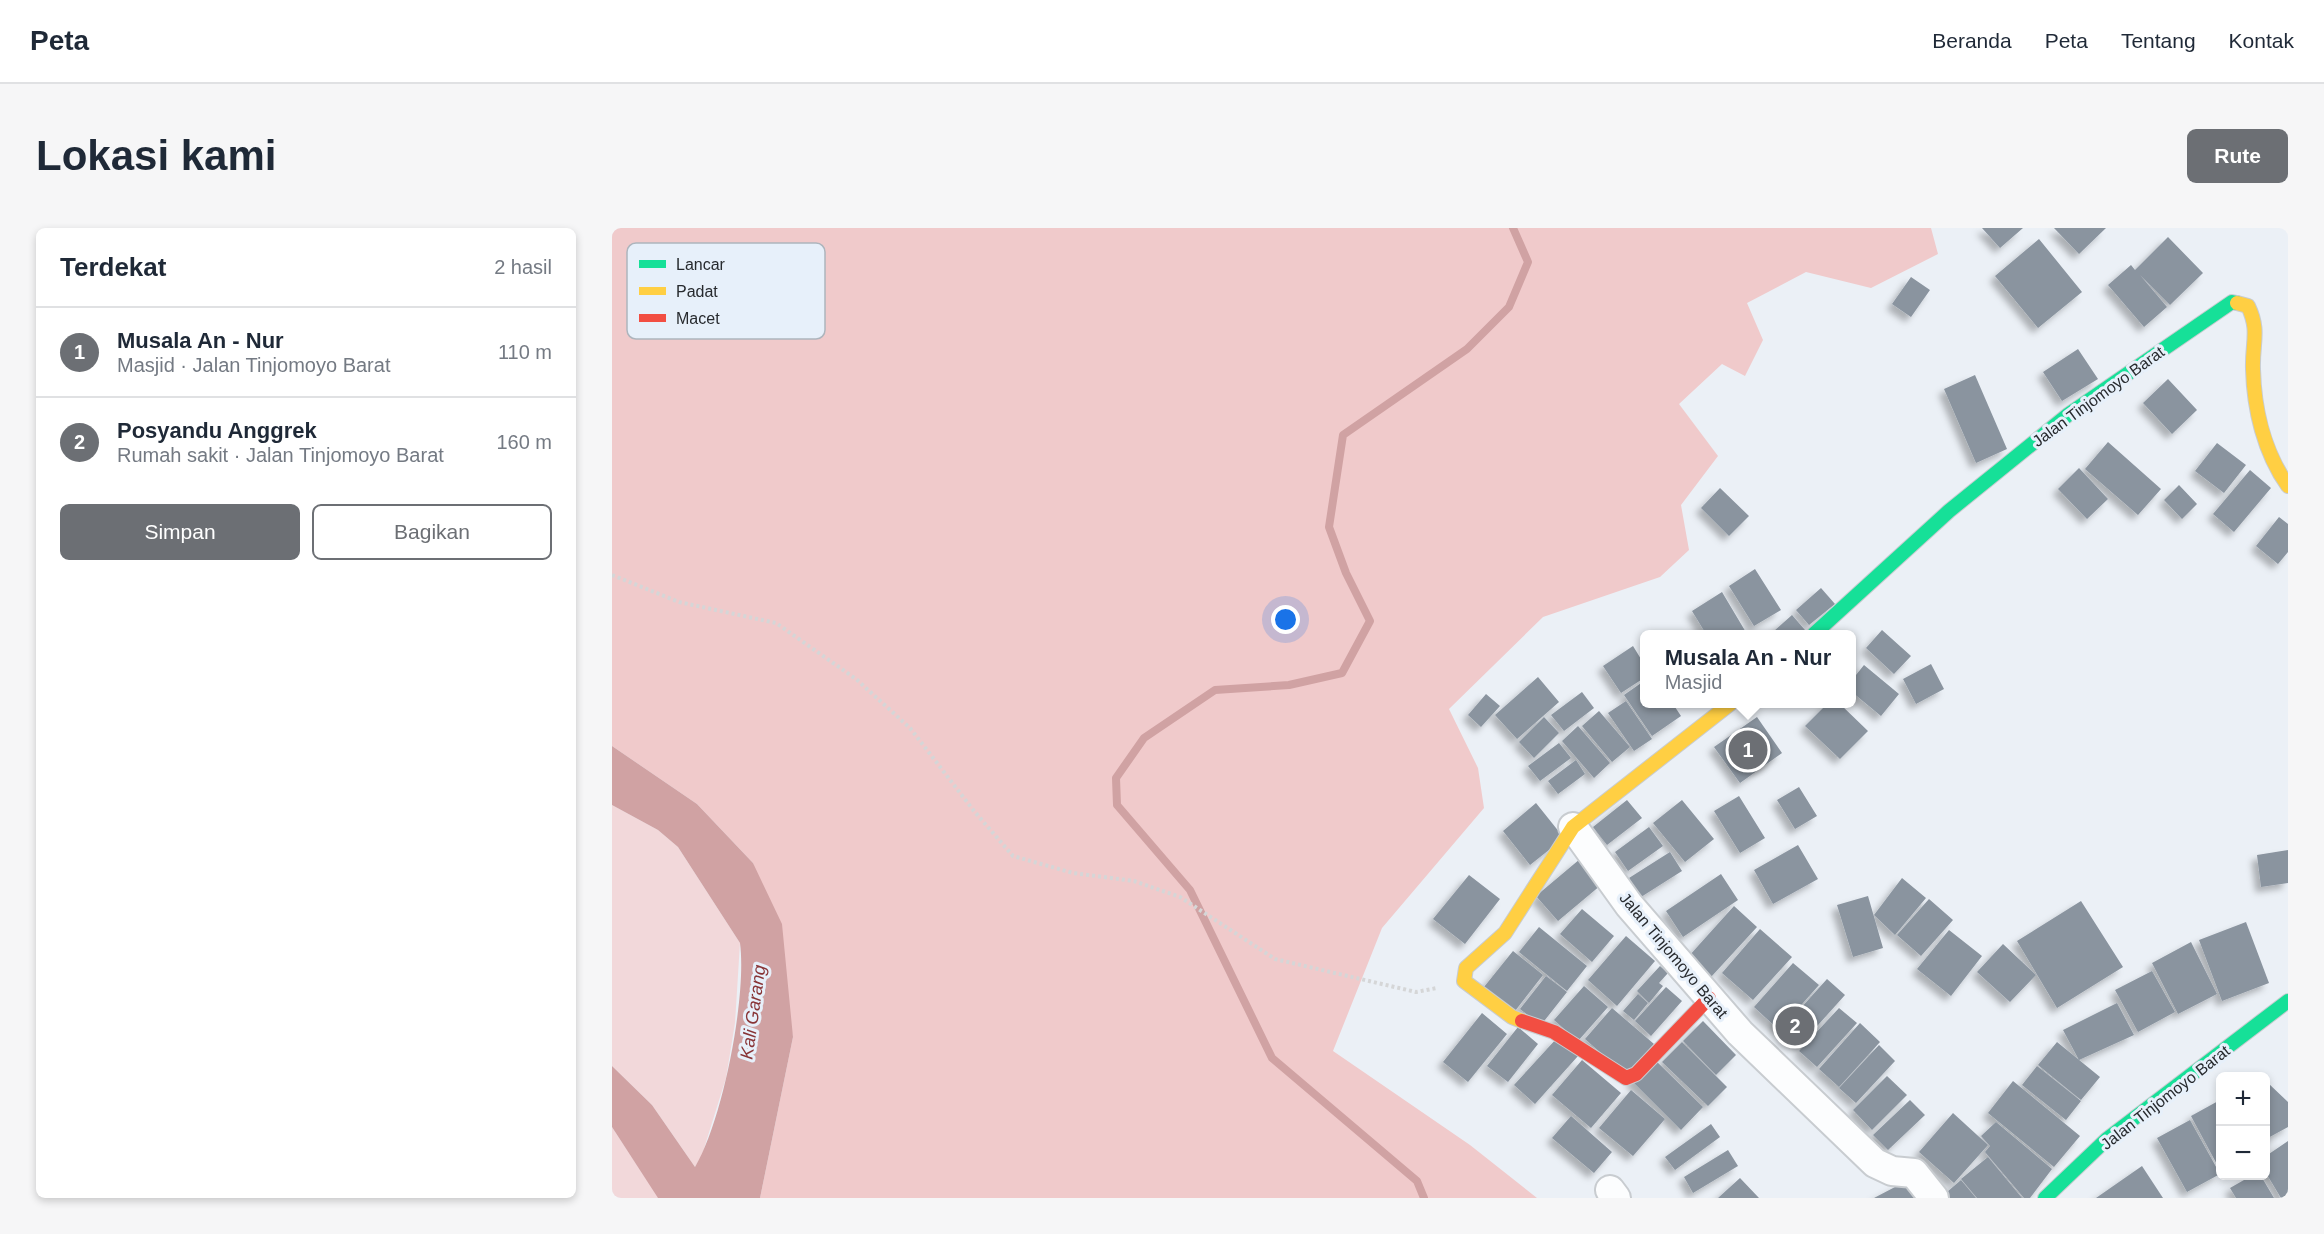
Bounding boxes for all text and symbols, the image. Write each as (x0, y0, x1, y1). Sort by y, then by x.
text: Peta (30, 25, 89, 56)
text: Beranda (1932, 29, 2012, 52)
text: Peta (2045, 29, 2088, 52)
text: Tentang (2121, 29, 2196, 52)
text: Kontak (2229, 29, 2294, 52)
button: Rute (2187, 129, 2288, 183)
text: Lokasi kami (36, 132, 276, 179)
legend (627, 243, 825, 339)
text: Terdekat (60, 252, 166, 282)
text: 2 hasil (494, 256, 552, 278)
text: Lancar (676, 256, 726, 273)
text: Padat (676, 283, 718, 300)
text: Macet (676, 310, 720, 327)
text: Musala An - Nur (117, 328, 284, 353)
text: 1 (74, 341, 85, 363)
text: 110 m (498, 341, 552, 363)
street label: Jalan Tinjomoyo Barat (2029, 343, 2168, 450)
text: Masjid · Jalan Tinjomoyo Barat (117, 354, 390, 376)
text: Posyandu Anggrek (117, 418, 317, 443)
text: 2 (74, 431, 85, 453)
text: 160 m (496, 431, 552, 453)
text: Rumah sakit · Jalan Tinjomoyo Barat (117, 444, 444, 466)
button: Simpan (60, 504, 300, 560)
button: Bagikan (312, 504, 552, 560)
your location (1271, 605, 1300, 634)
popup (1640, 630, 1856, 708)
text: Musala An - Nur (1665, 645, 1831, 670)
text: Masjid (1665, 671, 1722, 693)
pin: 1 (1728, 728, 1768, 772)
street label: Jalan Tinjomoyo Barat (1616, 889, 1731, 1022)
water label: Kali Garang (736, 964, 770, 1060)
pin: 2 (1776, 1004, 1814, 1048)
street label: Jalan Tinjomoyo Barat (2098, 1042, 2233, 1153)
map controls (2216, 1072, 2270, 1180)
button: + (2216, 1072, 2270, 1126)
button: − (2216, 1126, 2270, 1180)

